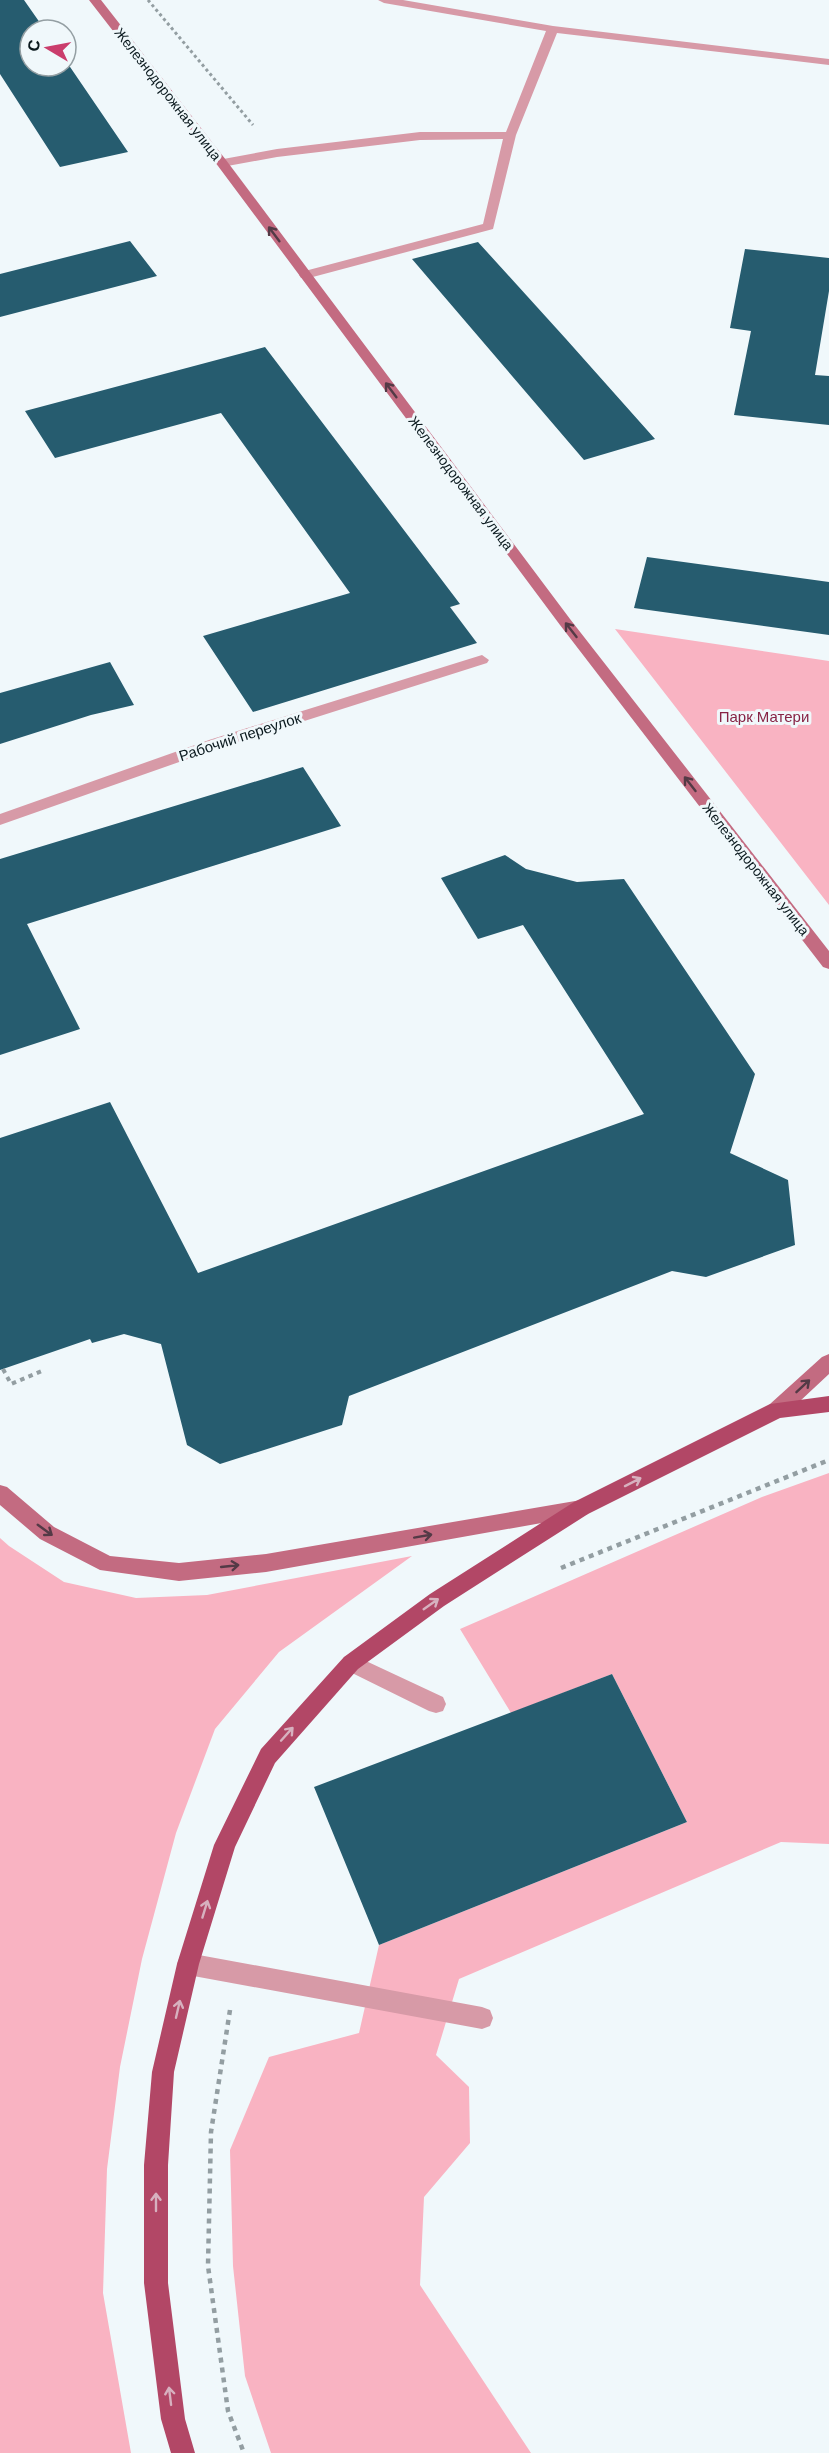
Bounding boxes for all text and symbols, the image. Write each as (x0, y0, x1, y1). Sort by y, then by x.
north arrow (18, 18, 78, 78)
street label: Железнодорожная улица (111, 25, 225, 164)
text: С (24, 38, 43, 53)
one-way arrow (268, 226, 281, 242)
one-way arrow (385, 382, 397, 398)
street label: Железнодорожная улица (405, 413, 517, 553)
one-way arrow (564, 622, 577, 638)
park label: Парк Матери (719, 708, 809, 725)
street label: Рабочий переулок (177, 709, 303, 764)
one-way arrow (684, 776, 697, 792)
street label: Железнодорожная улица (699, 800, 813, 939)
one-way arrow (795, 1379, 810, 1393)
one-way arrow (624, 1476, 642, 1487)
one-way arrow (36, 1524, 52, 1536)
one-way arrow (413, 1530, 432, 1541)
one-way arrow (220, 1560, 240, 1571)
one-way arrow (423, 1598, 439, 1610)
one-way arrow (280, 1727, 294, 1742)
one-way arrow (200, 1900, 211, 1919)
one-way arrow (172, 2000, 184, 2019)
one-way arrow (150, 2192, 162, 2212)
one-way arrow (164, 2387, 175, 2407)

